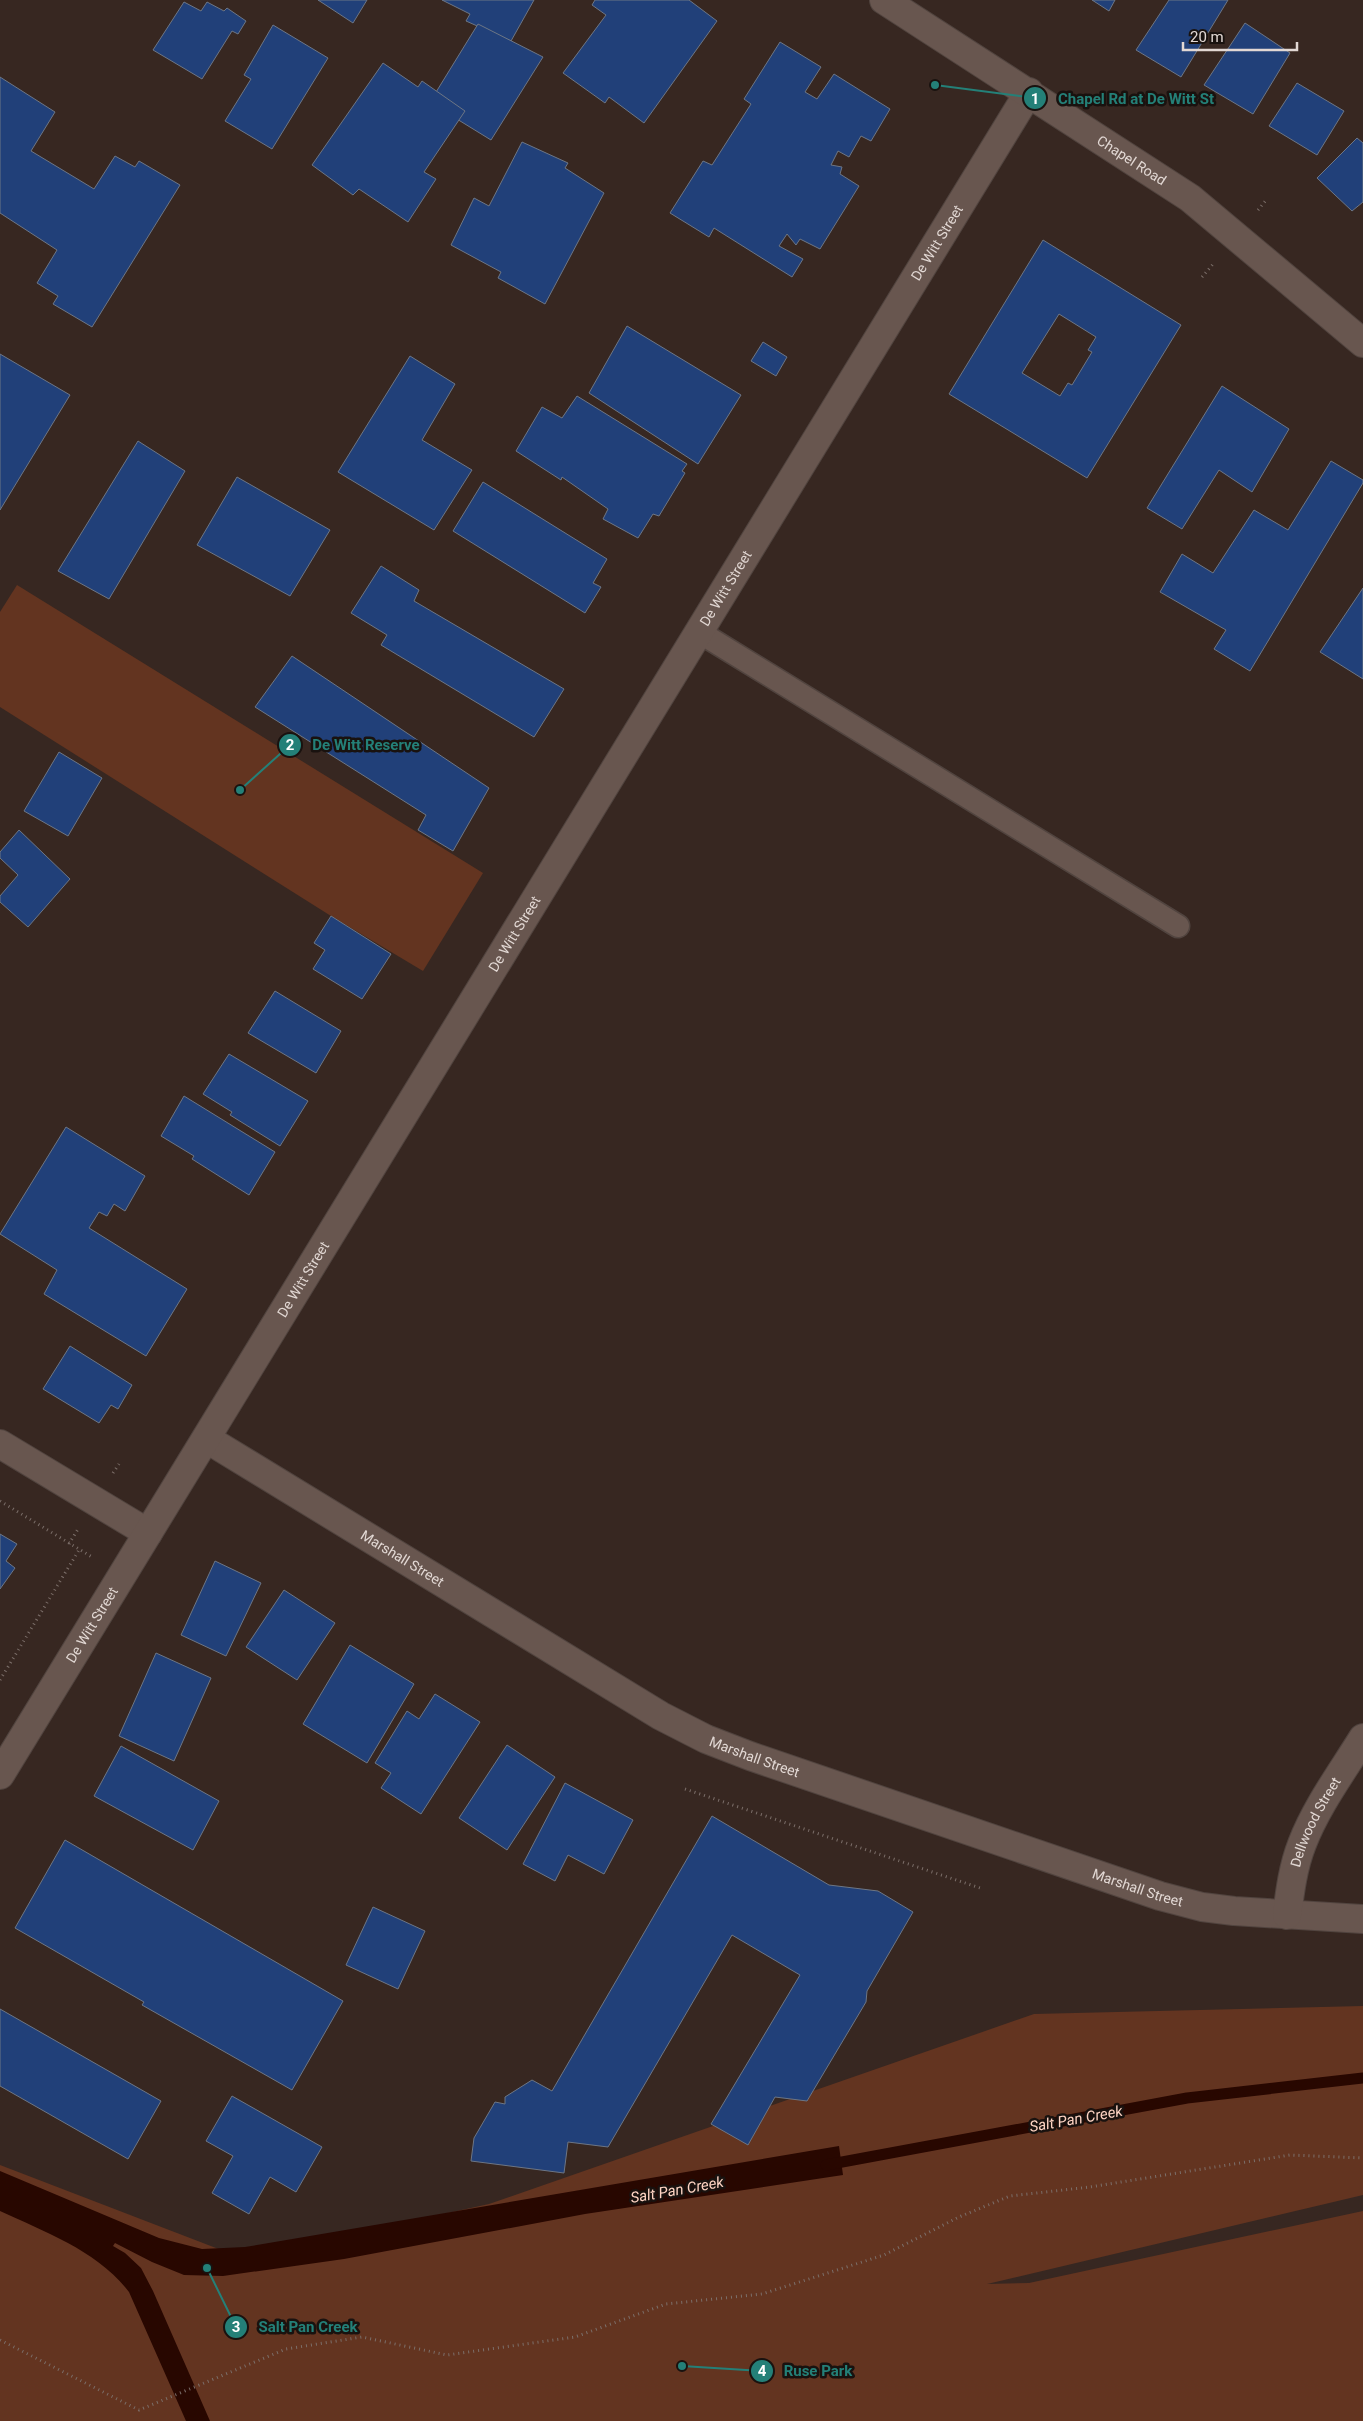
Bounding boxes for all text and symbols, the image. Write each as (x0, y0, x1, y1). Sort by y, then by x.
scale bar (1183, 20, 1297, 52)
text: 20 m (1190, 28, 1224, 46)
callout: Chapel Rd at De Witt St (1023, 83, 1224, 113)
text: 1 (1031, 90, 1039, 108)
text: Chapel Rd at De Witt St (1058, 90, 1214, 108)
street label: Chapel Road (1094, 132, 1169, 188)
street label: De Witt Street (908, 202, 966, 283)
street label: De Witt Street (696, 547, 755, 629)
callout: De Witt Reserve (277, 730, 429, 760)
text: 2 (286, 736, 295, 754)
text: De Witt Reserve (312, 736, 420, 754)
street label: De Witt Street (485, 893, 544, 974)
street label: De Witt Street (274, 1238, 332, 1320)
street label: Marshall Street (358, 1527, 447, 1590)
street label: De Witt Street (63, 1584, 121, 1666)
street label: Marshall Street (707, 1733, 802, 1780)
street label: Dellwood Street (1287, 1774, 1344, 1869)
street label: Marshall Street (1090, 1865, 1185, 1910)
water label: Salt Pan Creek (1028, 2102, 1125, 2136)
water label: Salt Pan Creek (629, 2173, 726, 2207)
callout: Salt Pan Creek (224, 2312, 368, 2342)
text: 3 (232, 2318, 240, 2336)
text: Salt Pan Creek (258, 2318, 359, 2336)
callout: Ruse Park (749, 2356, 863, 2386)
text: 4 (758, 2362, 767, 2380)
text: Ruse Park (784, 2362, 853, 2380)

